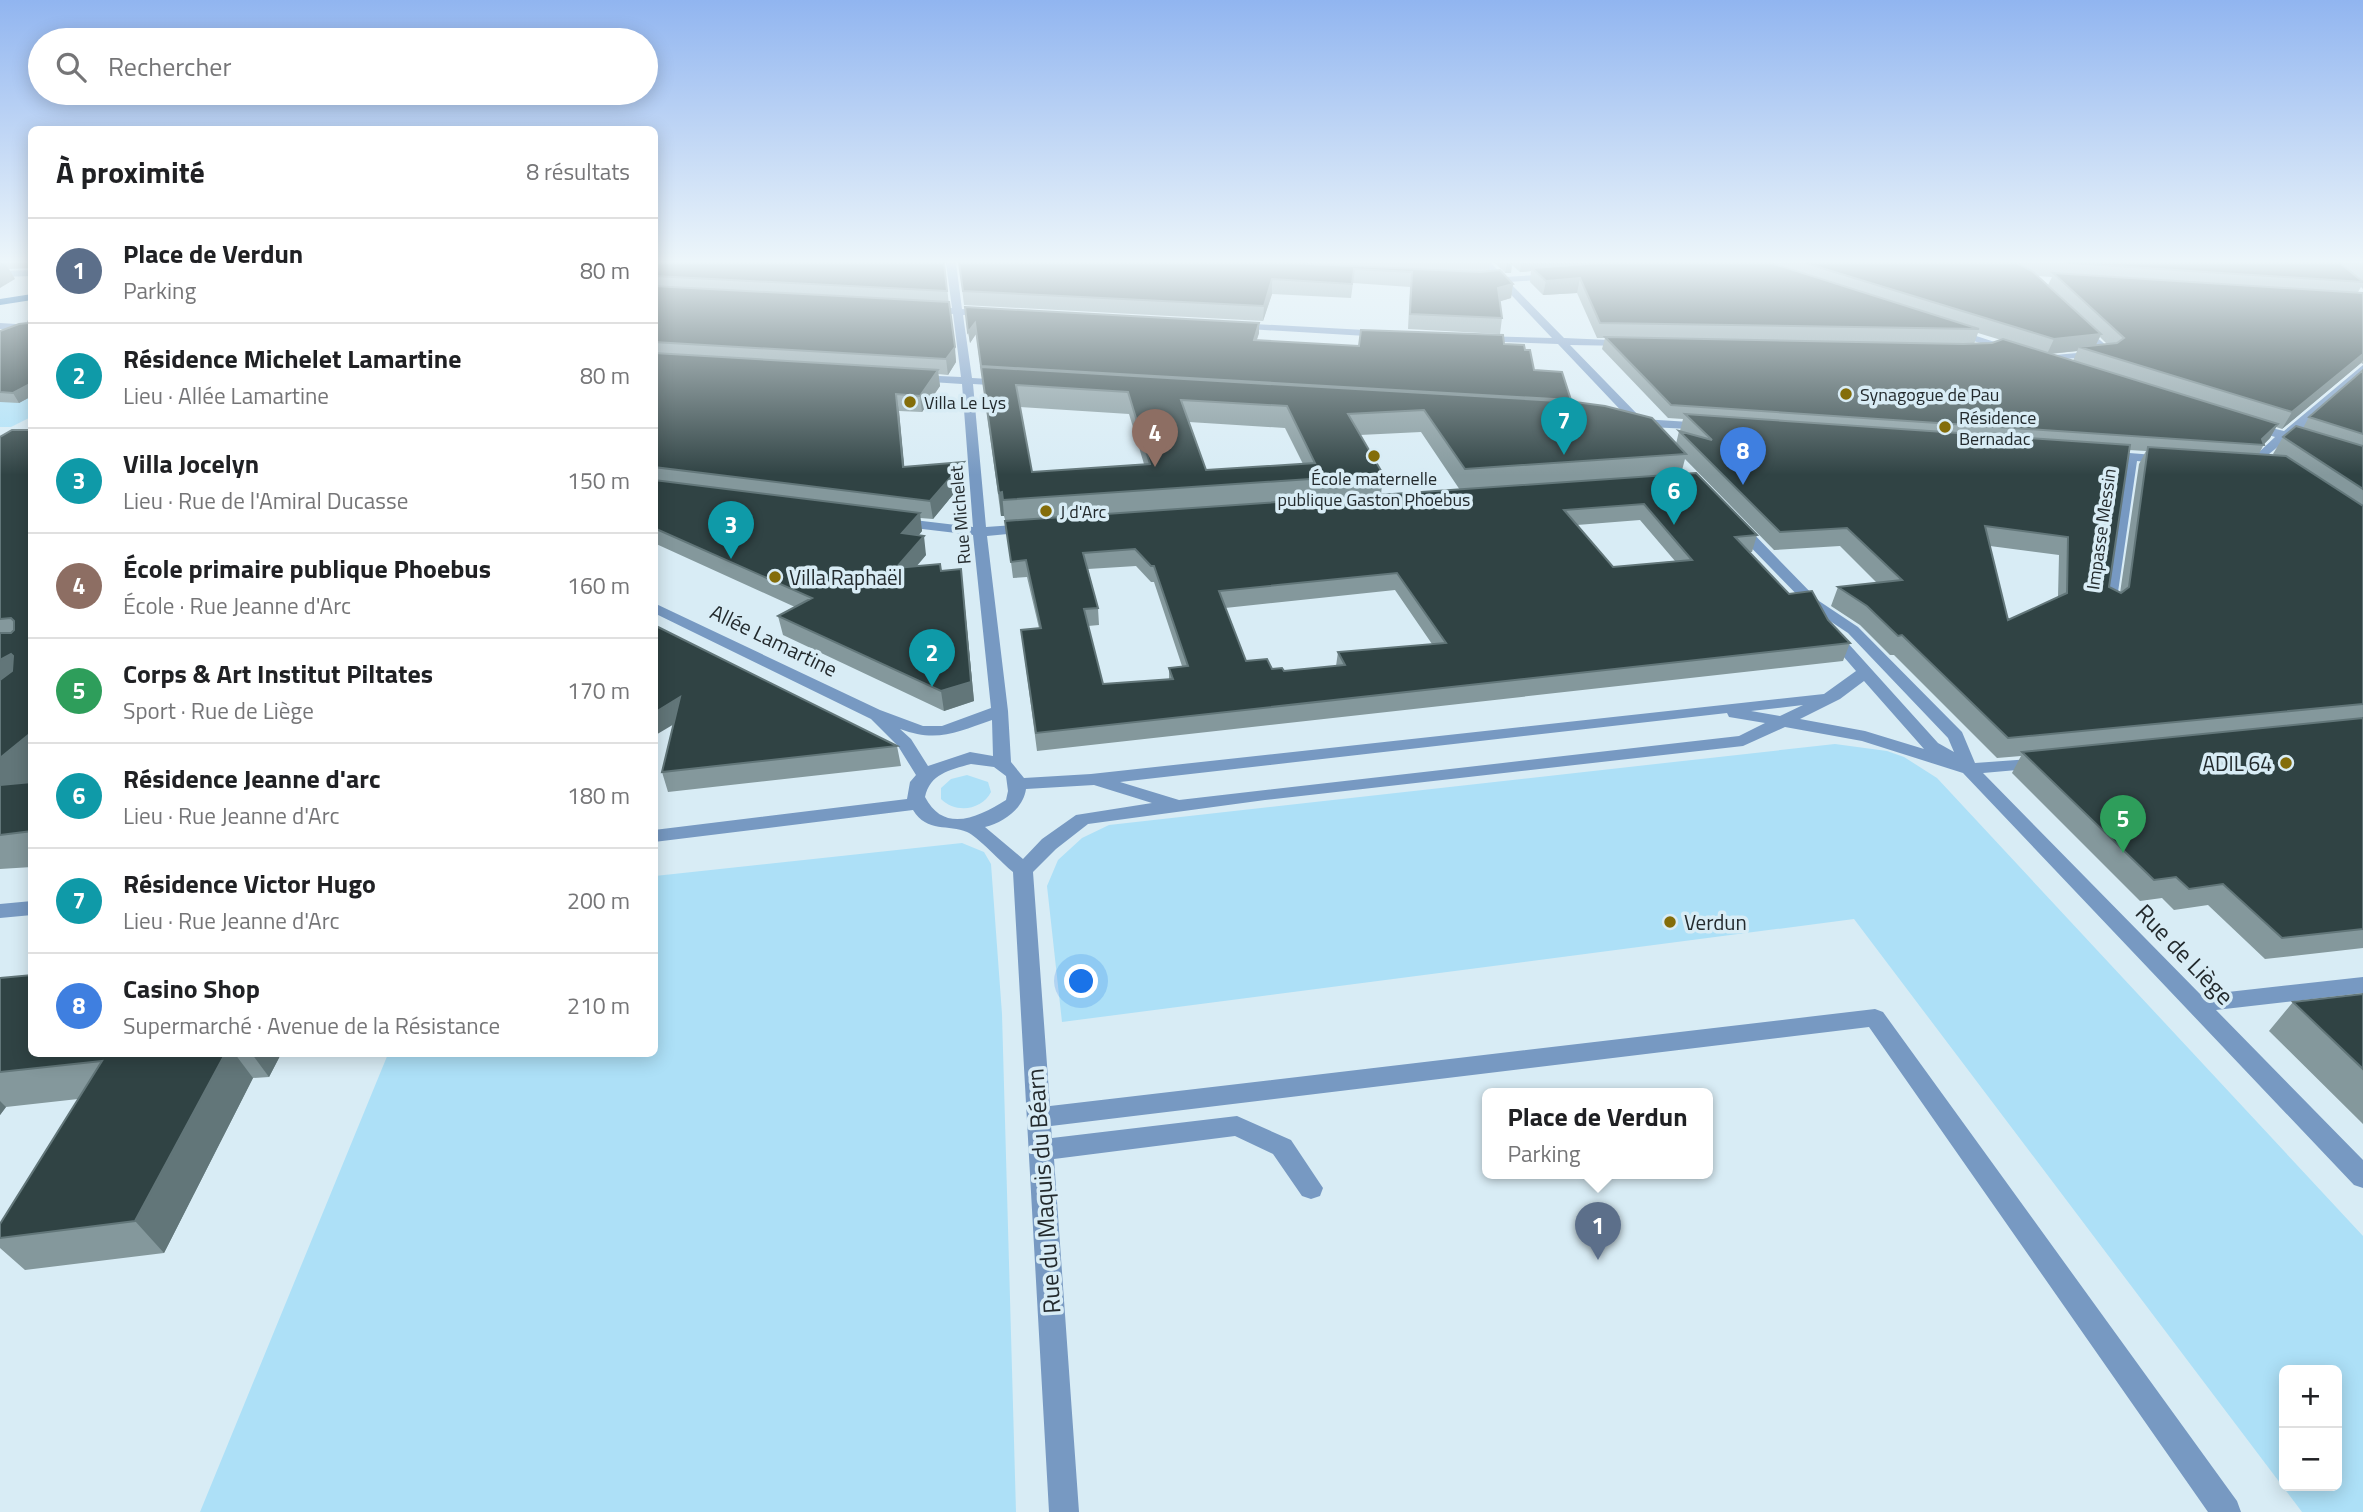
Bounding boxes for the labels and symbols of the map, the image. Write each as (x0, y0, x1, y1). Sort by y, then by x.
place label: Synagogue de Pau (1860, 381, 1999, 408)
marker: Synagogue de Pau (1838, 386, 1854, 402)
place label: Villa Le Lys (924, 389, 1006, 416)
marker: Villa Le Lys (902, 394, 918, 410)
pin: 7 (1541, 397, 1587, 455)
place label: Résidence Bernadac (1959, 404, 2036, 452)
pin: 4 (1132, 409, 1178, 467)
marker: Résidence Bernadac (1937, 419, 1953, 435)
pin: 8 (1720, 427, 1766, 485)
marker: École maternelle publique Gaston Phoebus (1366, 448, 1382, 464)
street label: Rue Michelet (942, 464, 978, 565)
place label: École maternelle publique Gaston Phoebus (1278, 465, 1470, 513)
pin: 6 (1651, 467, 1697, 525)
street label: Impasse Messin (2079, 467, 2123, 591)
place label: J d'Arc (1060, 498, 1106, 525)
pin: 3 (708, 501, 754, 559)
marker: J d'Arc (1038, 503, 1054, 519)
place label: Villa Raphaël (789, 561, 902, 593)
marker: Villa Raphaël (767, 569, 783, 585)
street label: Allée Lamartine (705, 595, 843, 685)
pin: 2 (909, 629, 955, 687)
place label: ADIL 64 (2203, 747, 2272, 779)
marker: ADIL 64 (2278, 755, 2294, 771)
pin: 5 (2100, 795, 2146, 853)
street label: Rue de Liège (2127, 895, 2243, 1013)
place label: Verdun (1684, 906, 1747, 938)
marker: Verdun (1662, 914, 1678, 930)
your location (1064, 964, 1098, 998)
street label: Rue du Maquis du Béarn (1016, 1067, 1070, 1315)
pin: 1 (1575, 1202, 1621, 1260)

